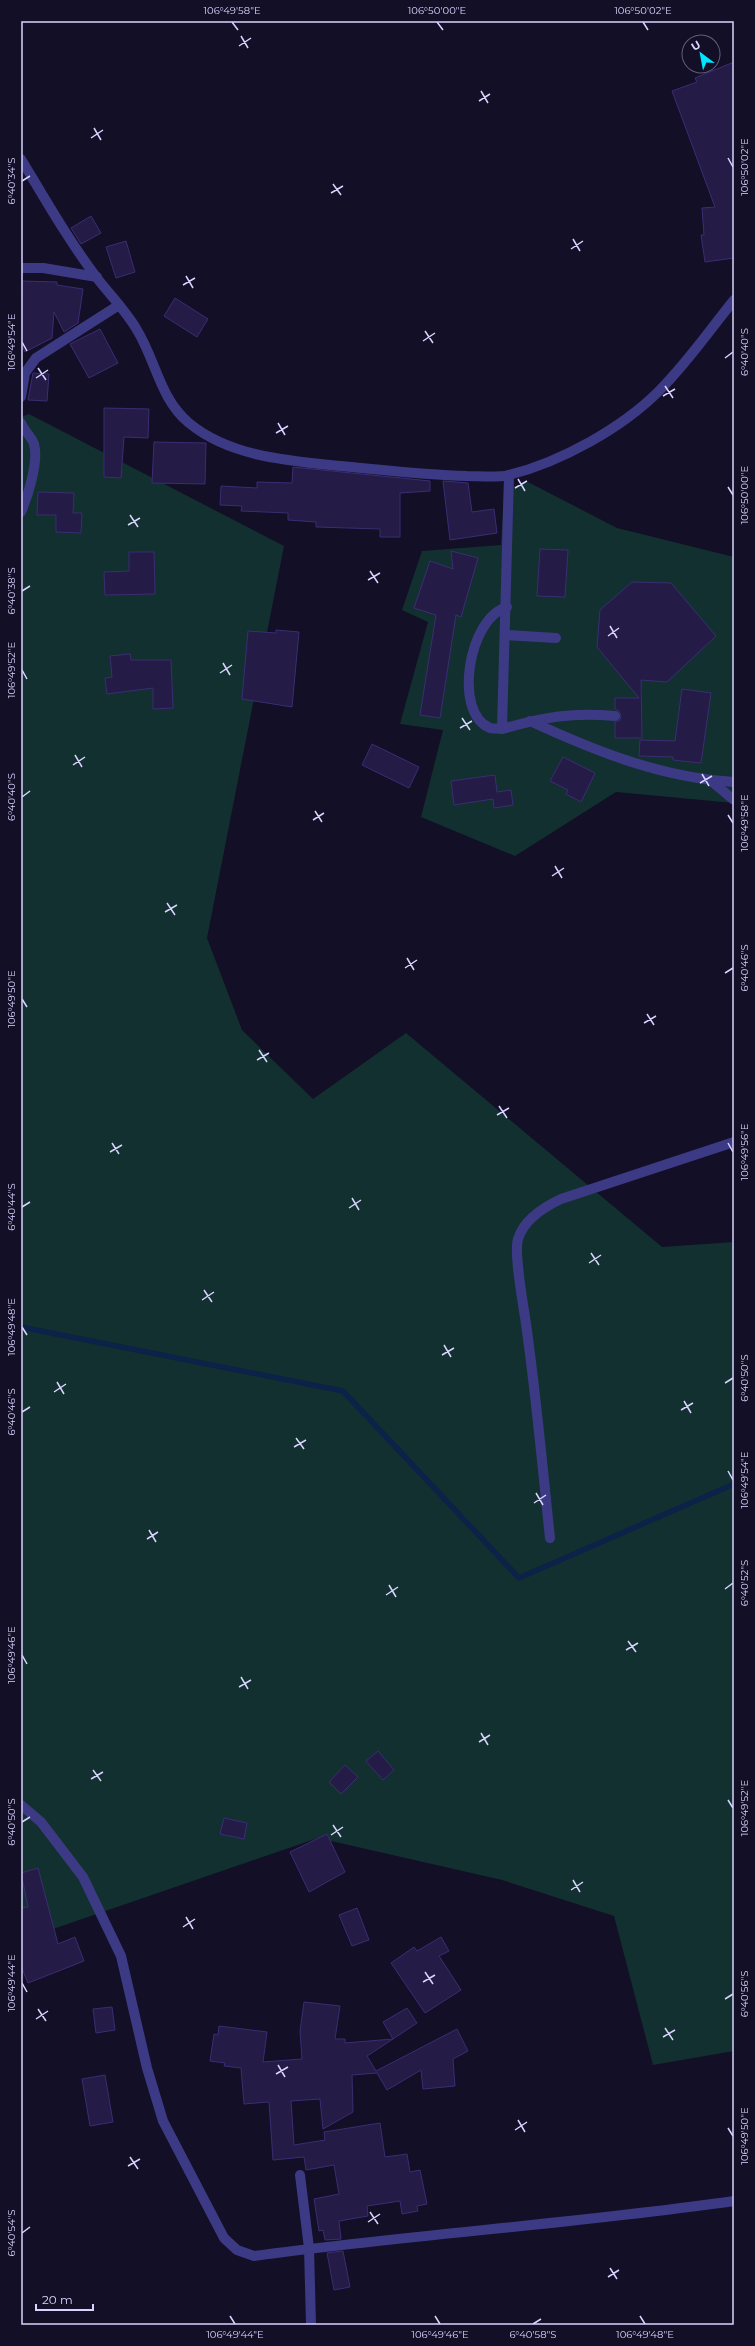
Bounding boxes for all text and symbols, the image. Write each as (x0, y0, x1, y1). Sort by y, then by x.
text: 106°49'58"E (203, 4, 261, 17)
text: 106°50'00"E (408, 4, 467, 17)
text: 106°50'02"E (614, 4, 672, 17)
north arrow (681, 34, 721, 74)
text: U (688, 37, 703, 54)
text: 106°50'02"E (738, 138, 751, 196)
text: 6°40'34"S (5, 157, 18, 205)
text: 106°49'54"E (5, 313, 18, 371)
text: 6°40'40"S (738, 328, 751, 376)
text: 106°50'00"E (738, 465, 751, 524)
text: 6°40'38"S (5, 567, 18, 615)
text: 106°49'52"E (5, 641, 18, 698)
text: 6°40'40"S (5, 773, 18, 821)
text: 106°49'58"E (738, 794, 751, 852)
text: 6°40'46"S (738, 944, 751, 992)
text: 106°49'50"E (5, 970, 18, 1028)
text: 106°49'56"E (738, 1123, 751, 1180)
text: 6°40'44"S (5, 1183, 18, 1231)
text: 106°49'48"E (5, 1298, 18, 1356)
text: 6°40'50"S (738, 1354, 751, 1402)
text: 6°40'46"S (5, 1388, 18, 1436)
text: 106°49'54"E (738, 1451, 751, 1509)
text: 6°40'52"S (738, 1560, 751, 1606)
text: 106°49'46"E (5, 1626, 18, 1684)
text: 106°49'52"E (738, 1779, 751, 1836)
text: 6°40'50"S (5, 1798, 18, 1846)
text: 106°49'44"E (5, 1954, 18, 2012)
text: 6°40'56"S (738, 1971, 751, 2017)
text: 106°49'50"E (738, 2107, 751, 2165)
text: 6°40'54"S (5, 2210, 18, 2256)
scale bar (36, 2286, 93, 2312)
text: 20 m (42, 2292, 73, 2307)
text: 106°49'44"E (206, 2328, 264, 2341)
text: 106°49'46"E (411, 2328, 469, 2341)
text: 6°40'58"S (509, 2328, 557, 2341)
text: 106°49'48"E (616, 2328, 674, 2341)

